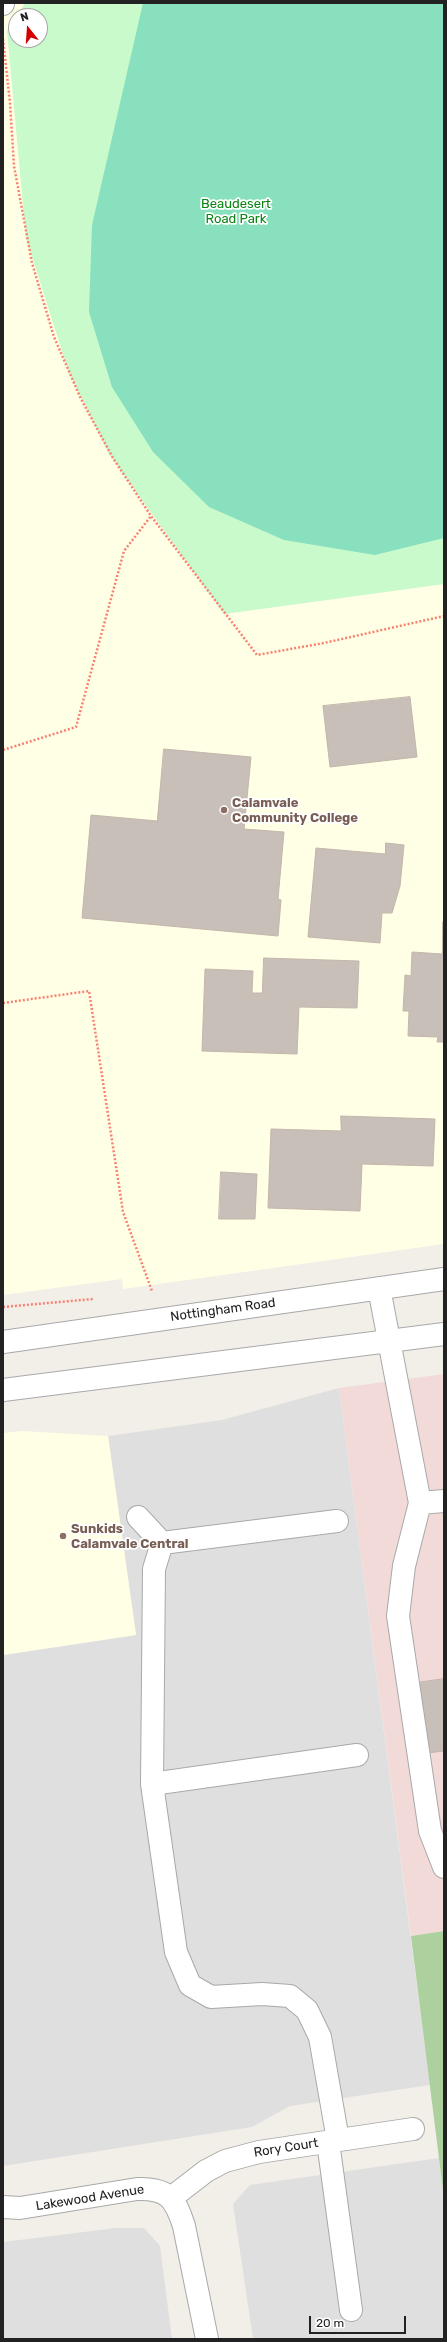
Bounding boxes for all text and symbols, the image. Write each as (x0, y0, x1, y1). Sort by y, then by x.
north arrow (8, 8, 48, 48)
text: N (19, 10, 30, 24)
park label: Beaudesert Road Park (201, 196, 271, 227)
place label: Calamvale Community College (232, 795, 358, 826)
marker: Calamvale Community College (219, 805, 229, 815)
street label: Nottingham Road (169, 1295, 277, 1325)
place label: Sunkids Calamvale Central (71, 1521, 189, 1552)
marker: Sunkids Calamvale Central (58, 1531, 68, 1541)
street label: Rory Court (253, 2135, 319, 2161)
street label: Lakewood Avenue (35, 2182, 145, 2214)
scale bar (311, 2308, 408, 2334)
text: 20 m (316, 2316, 344, 2330)

